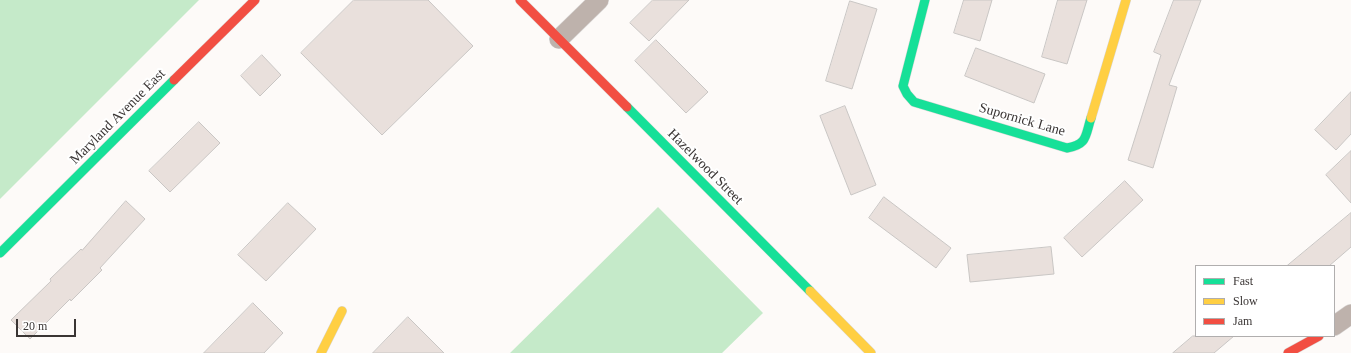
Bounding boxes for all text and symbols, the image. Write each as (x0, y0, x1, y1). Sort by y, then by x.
street label: Maryland Avenue East (67, 66, 169, 168)
street label: Supornick Lane (977, 100, 1067, 140)
street label: Hazelwood Street (664, 126, 746, 208)
legend (1195, 265, 1335, 337)
text: Fast (1233, 274, 1253, 288)
text: Slow (1233, 294, 1258, 308)
scale bar (18, 311, 78, 337)
text: Jam (1233, 314, 1252, 328)
text: 20 m (23, 319, 47, 333)

